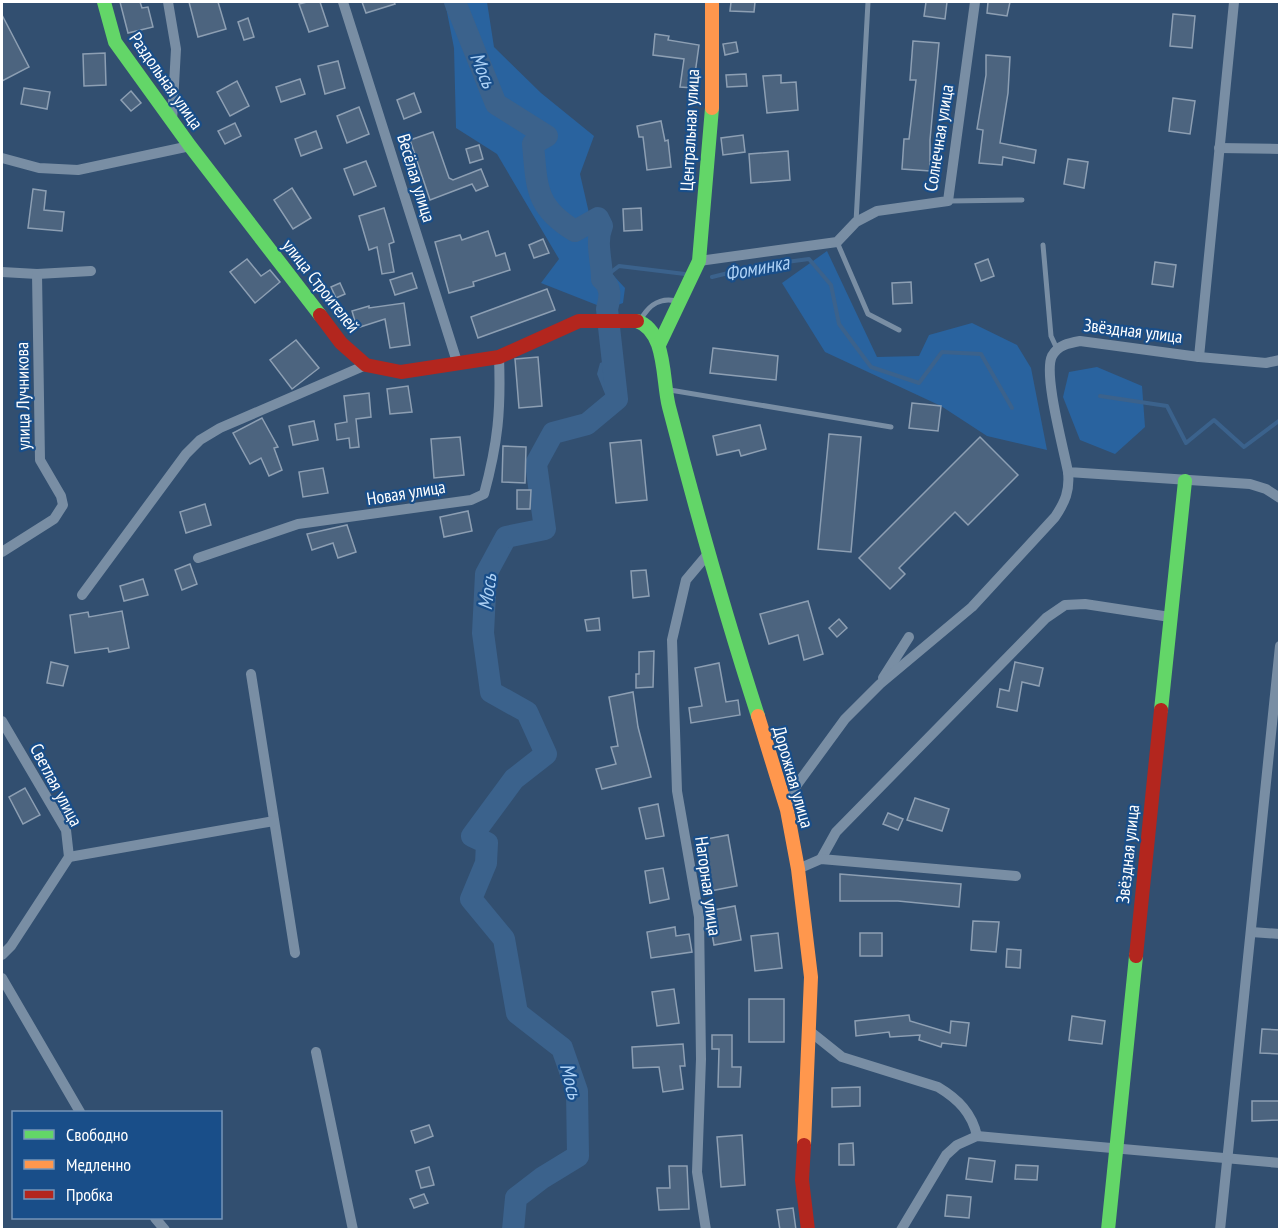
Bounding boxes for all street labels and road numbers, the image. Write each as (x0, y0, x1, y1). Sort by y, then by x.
street label: Раздольная улица (124, 28, 208, 134)
street label: Центральная улица (675, 68, 704, 192)
street label: Солнечная улица (919, 83, 958, 193)
street label: Весёлая улица (392, 131, 441, 225)
street label: улица Строителей (278, 234, 365, 337)
street label: Звёздная улица (1082, 313, 1184, 348)
street label: улица Лучникова (10, 342, 35, 450)
street label: Новая улица (365, 475, 447, 510)
street label: Дорожная улица (768, 723, 819, 831)
street label: Светлая улица (25, 739, 88, 830)
street label: Звёздная улица (1111, 803, 1144, 905)
street label: Нагорная улица (690, 835, 727, 937)

